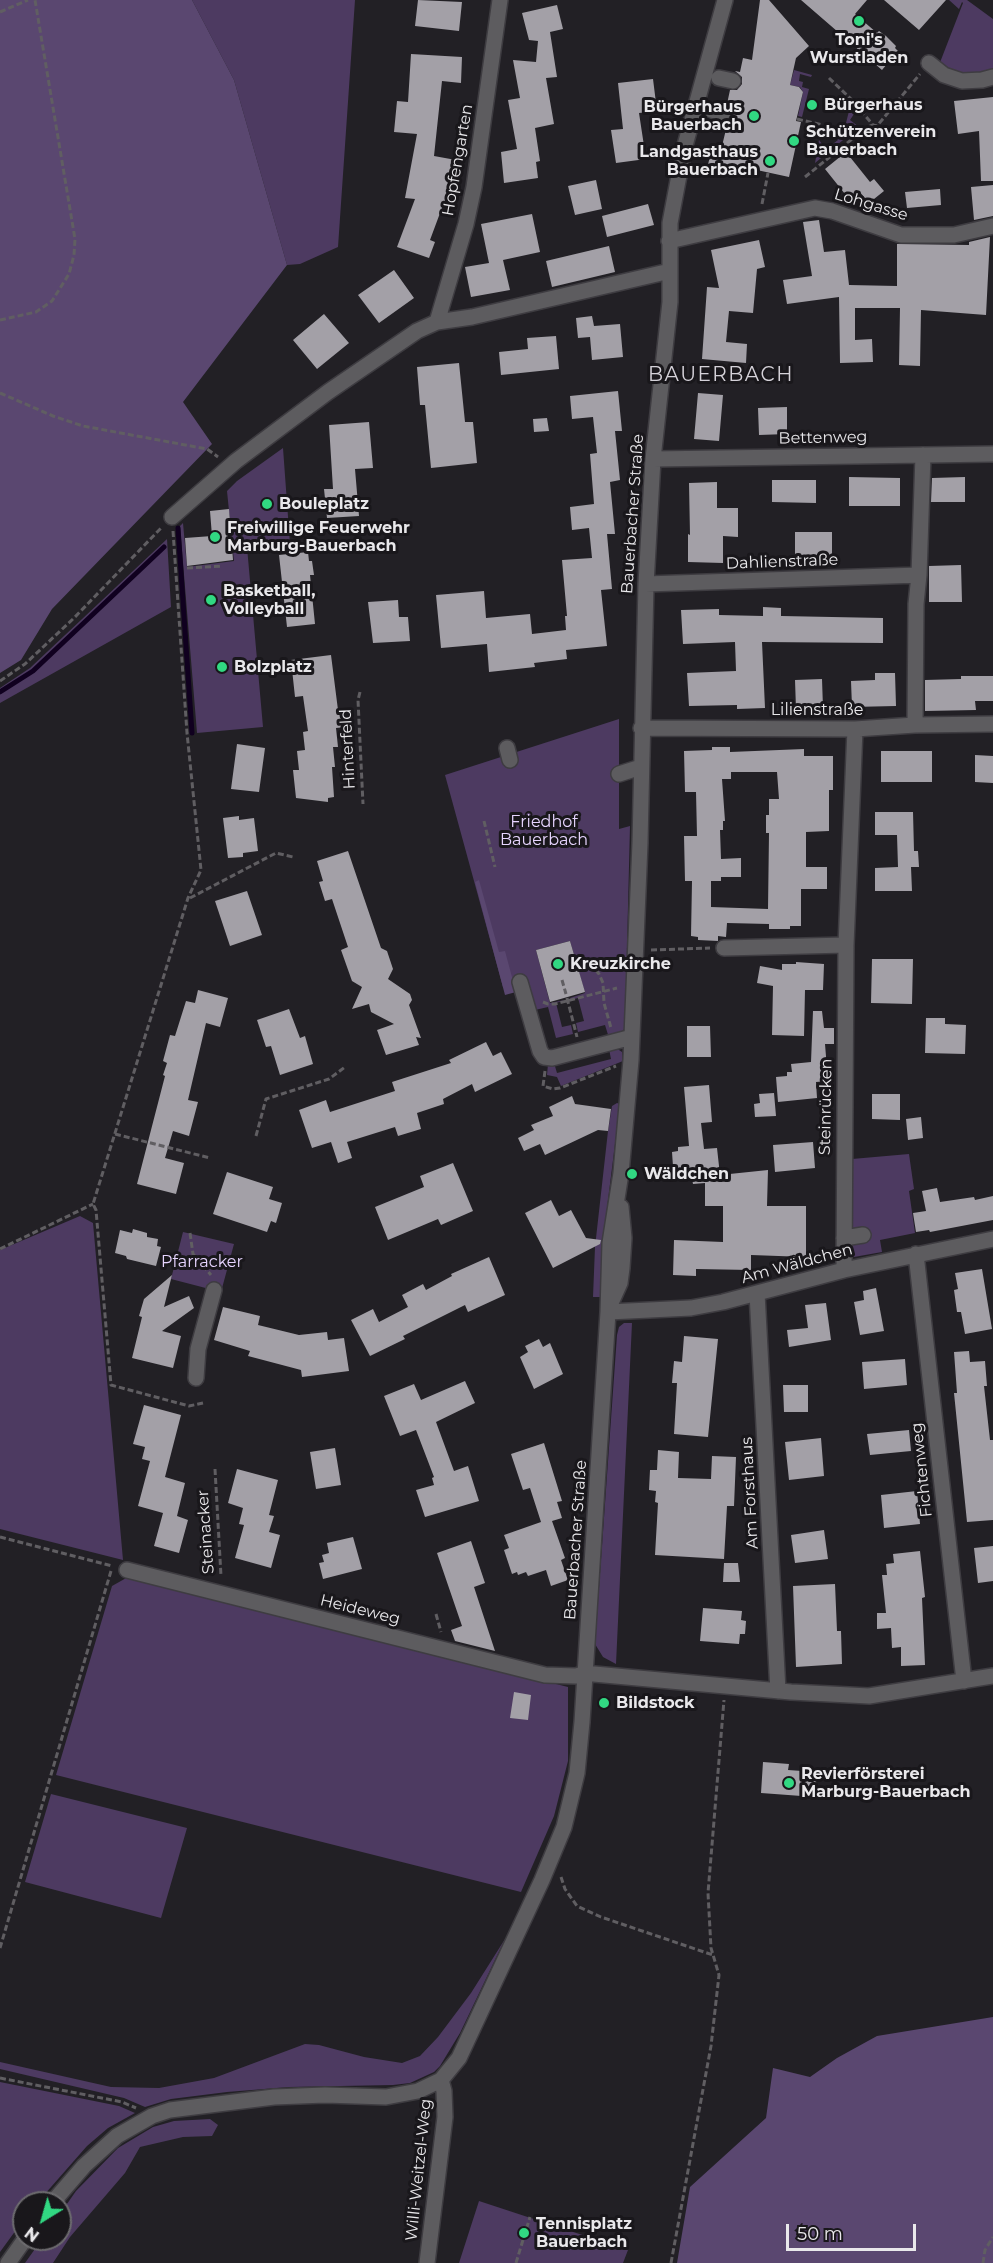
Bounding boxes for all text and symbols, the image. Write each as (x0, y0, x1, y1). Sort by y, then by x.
marker: Toni's Wurstladen (852, 14, 866, 28)
place label: Toni's Wurstladen (810, 30, 908, 68)
place label: Bürgerhaus (824, 95, 923, 115)
place label: Bürgerhaus Bauerbach (643, 97, 742, 135)
marker: Bürgerhaus (805, 98, 819, 112)
street label: Hopfengarten (439, 103, 477, 217)
marker: Bürgerhaus Bauerbach (747, 109, 761, 123)
place label: Schützenverein Bauerbach (806, 122, 936, 160)
marker: Schützenverein Bauerbach (787, 134, 801, 148)
place label: Landgasthaus Bauerbach (639, 142, 758, 180)
marker: Landgasthaus Bauerbach (763, 154, 777, 168)
street label: Lohgasse (832, 185, 910, 225)
district label: BAUERBACH (648, 363, 794, 387)
street label: Bettenweg (778, 428, 868, 448)
street label: Bauerbacher Straße (618, 433, 648, 595)
place label: Bouleplatz (279, 494, 369, 514)
marker: Bouleplatz (260, 497, 274, 511)
place label: Freiwillige Feuerwehr Marburg-Bauerbach (227, 518, 410, 556)
marker: Freiwillige Feuerwehr Marburg-Bauerbach (208, 530, 222, 544)
street label: Dahlienstraße (725, 550, 839, 574)
place label: Basketball, Volleyball (223, 581, 315, 619)
marker: Basketball, Volleyball (204, 593, 218, 607)
place label: Bolzplatz (234, 657, 312, 677)
marker: Bolzplatz (215, 660, 229, 674)
street label: Lilienstraße (771, 700, 863, 720)
street label: Hinterfeld (336, 708, 360, 790)
park label: Friedhof Bauerbach (500, 812, 588, 850)
place label: Kreuzkirche (570, 954, 671, 974)
marker: Kreuzkirche (551, 957, 565, 971)
street label: Steinrücken (816, 1059, 836, 1155)
place label: Wäldchen (644, 1164, 729, 1184)
marker: Wäldchen (625, 1167, 639, 1181)
street label: Am Wäldchen (739, 1240, 855, 1288)
park label: Pfarracker (161, 1252, 243, 1272)
street label: Fichtenweg (907, 1422, 937, 1518)
street label: Am Forsthaus (737, 1437, 763, 1549)
street label: Bauerbacher Straße (561, 1459, 591, 1621)
street label: Steinacker (193, 1489, 219, 1575)
street label: Heideweg (318, 1591, 402, 1629)
place label: Bildstock (616, 1693, 694, 1713)
marker: Bildstock (597, 1696, 611, 1710)
place label: Revierförsterei Marburg-Bauerbach (801, 1764, 970, 1802)
marker: Revierförsterei Marburg-Bauerbach (782, 1776, 796, 1790)
street label: Willi-Weitzel-Weg (402, 2098, 436, 2242)
north arrow (12, 2191, 72, 2251)
scale bar (789, 2212, 920, 2250)
place label: Tennisplatz Bauerbach (536, 2214, 632, 2252)
text: N (21, 2223, 43, 2246)
text: 50 m (797, 2223, 843, 2245)
marker: Tennisplatz Bauerbach (517, 2226, 531, 2240)

